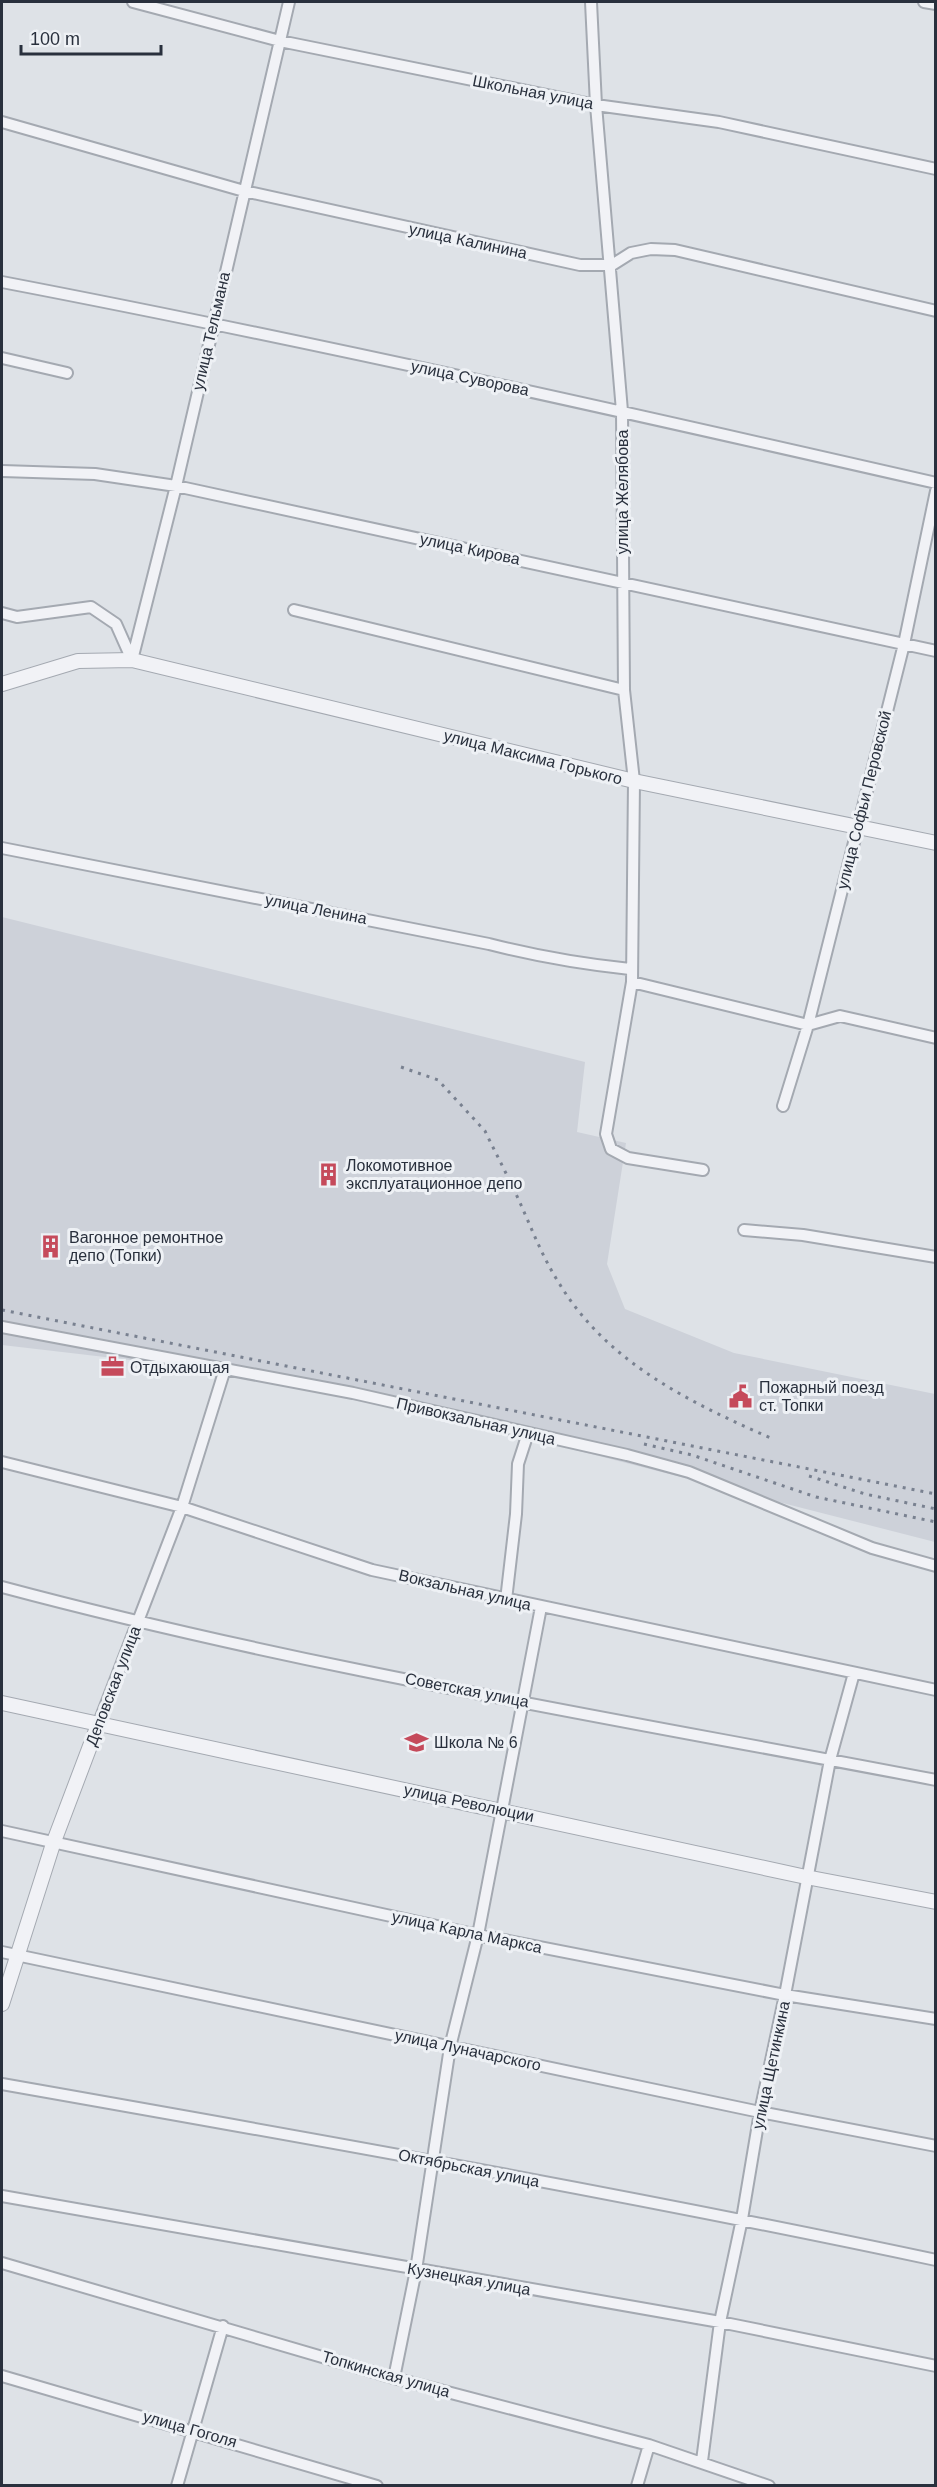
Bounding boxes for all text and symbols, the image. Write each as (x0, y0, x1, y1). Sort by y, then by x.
scale bar (21, 18, 160, 56)
text: 100 m (30, 29, 80, 49)
street label: Школьная улица (471, 72, 595, 112)
street label: улица Калинина (407, 220, 529, 262)
street label: улица Тельмана (189, 270, 233, 392)
street label: улица Суворова (409, 357, 531, 399)
street label: улица Желябова (614, 430, 631, 554)
street label: улица Кирова (418, 530, 522, 568)
street label: улица Софьи Перовской (834, 709, 894, 891)
street label: улица Максима Горького (442, 727, 624, 787)
street label: улица Ленина (264, 891, 368, 927)
place label: Локомотивное эксплуатационное депо (346, 1157, 523, 1192)
building icon: Локомотивное эксплуатационное депо (315, 1161, 341, 1187)
place label: Вагонное ремонтное депо (Топки) (69, 1229, 223, 1264)
building icon: Вагонное ремонтное депо (Топки) (38, 1233, 64, 1259)
office icon: Отдыхающая (99, 1354, 125, 1380)
place label: Отдыхающая (130, 1359, 230, 1376)
place label: Пожарный поезд ст. Топки (759, 1379, 885, 1414)
public building icon: Пожарный поезд ст. Топки (728, 1383, 754, 1409)
street label: Привокзальная улица (395, 1394, 557, 1448)
street label: Вокзальная улица (397, 1566, 533, 1614)
street label: Деповская улица (82, 1624, 144, 1748)
street label: Советская улица (404, 1670, 530, 1710)
school or university icon: Школа № 6 (403, 1729, 429, 1755)
place label: Школа № 6 (434, 1734, 518, 1751)
street label: улица Революции (402, 1781, 536, 1825)
street label: улица Карла Маркса (390, 1908, 544, 1956)
street label: улица Щетинкина (749, 1999, 793, 2131)
street label: улица Луначарского (393, 2026, 543, 2074)
street label: Октябрьская улица (397, 2146, 541, 2190)
street label: Кузнецкая улица (406, 2260, 532, 2298)
street label: Топкинская улица (320, 2348, 452, 2400)
street label: улица Гоголя (141, 2407, 239, 2451)

